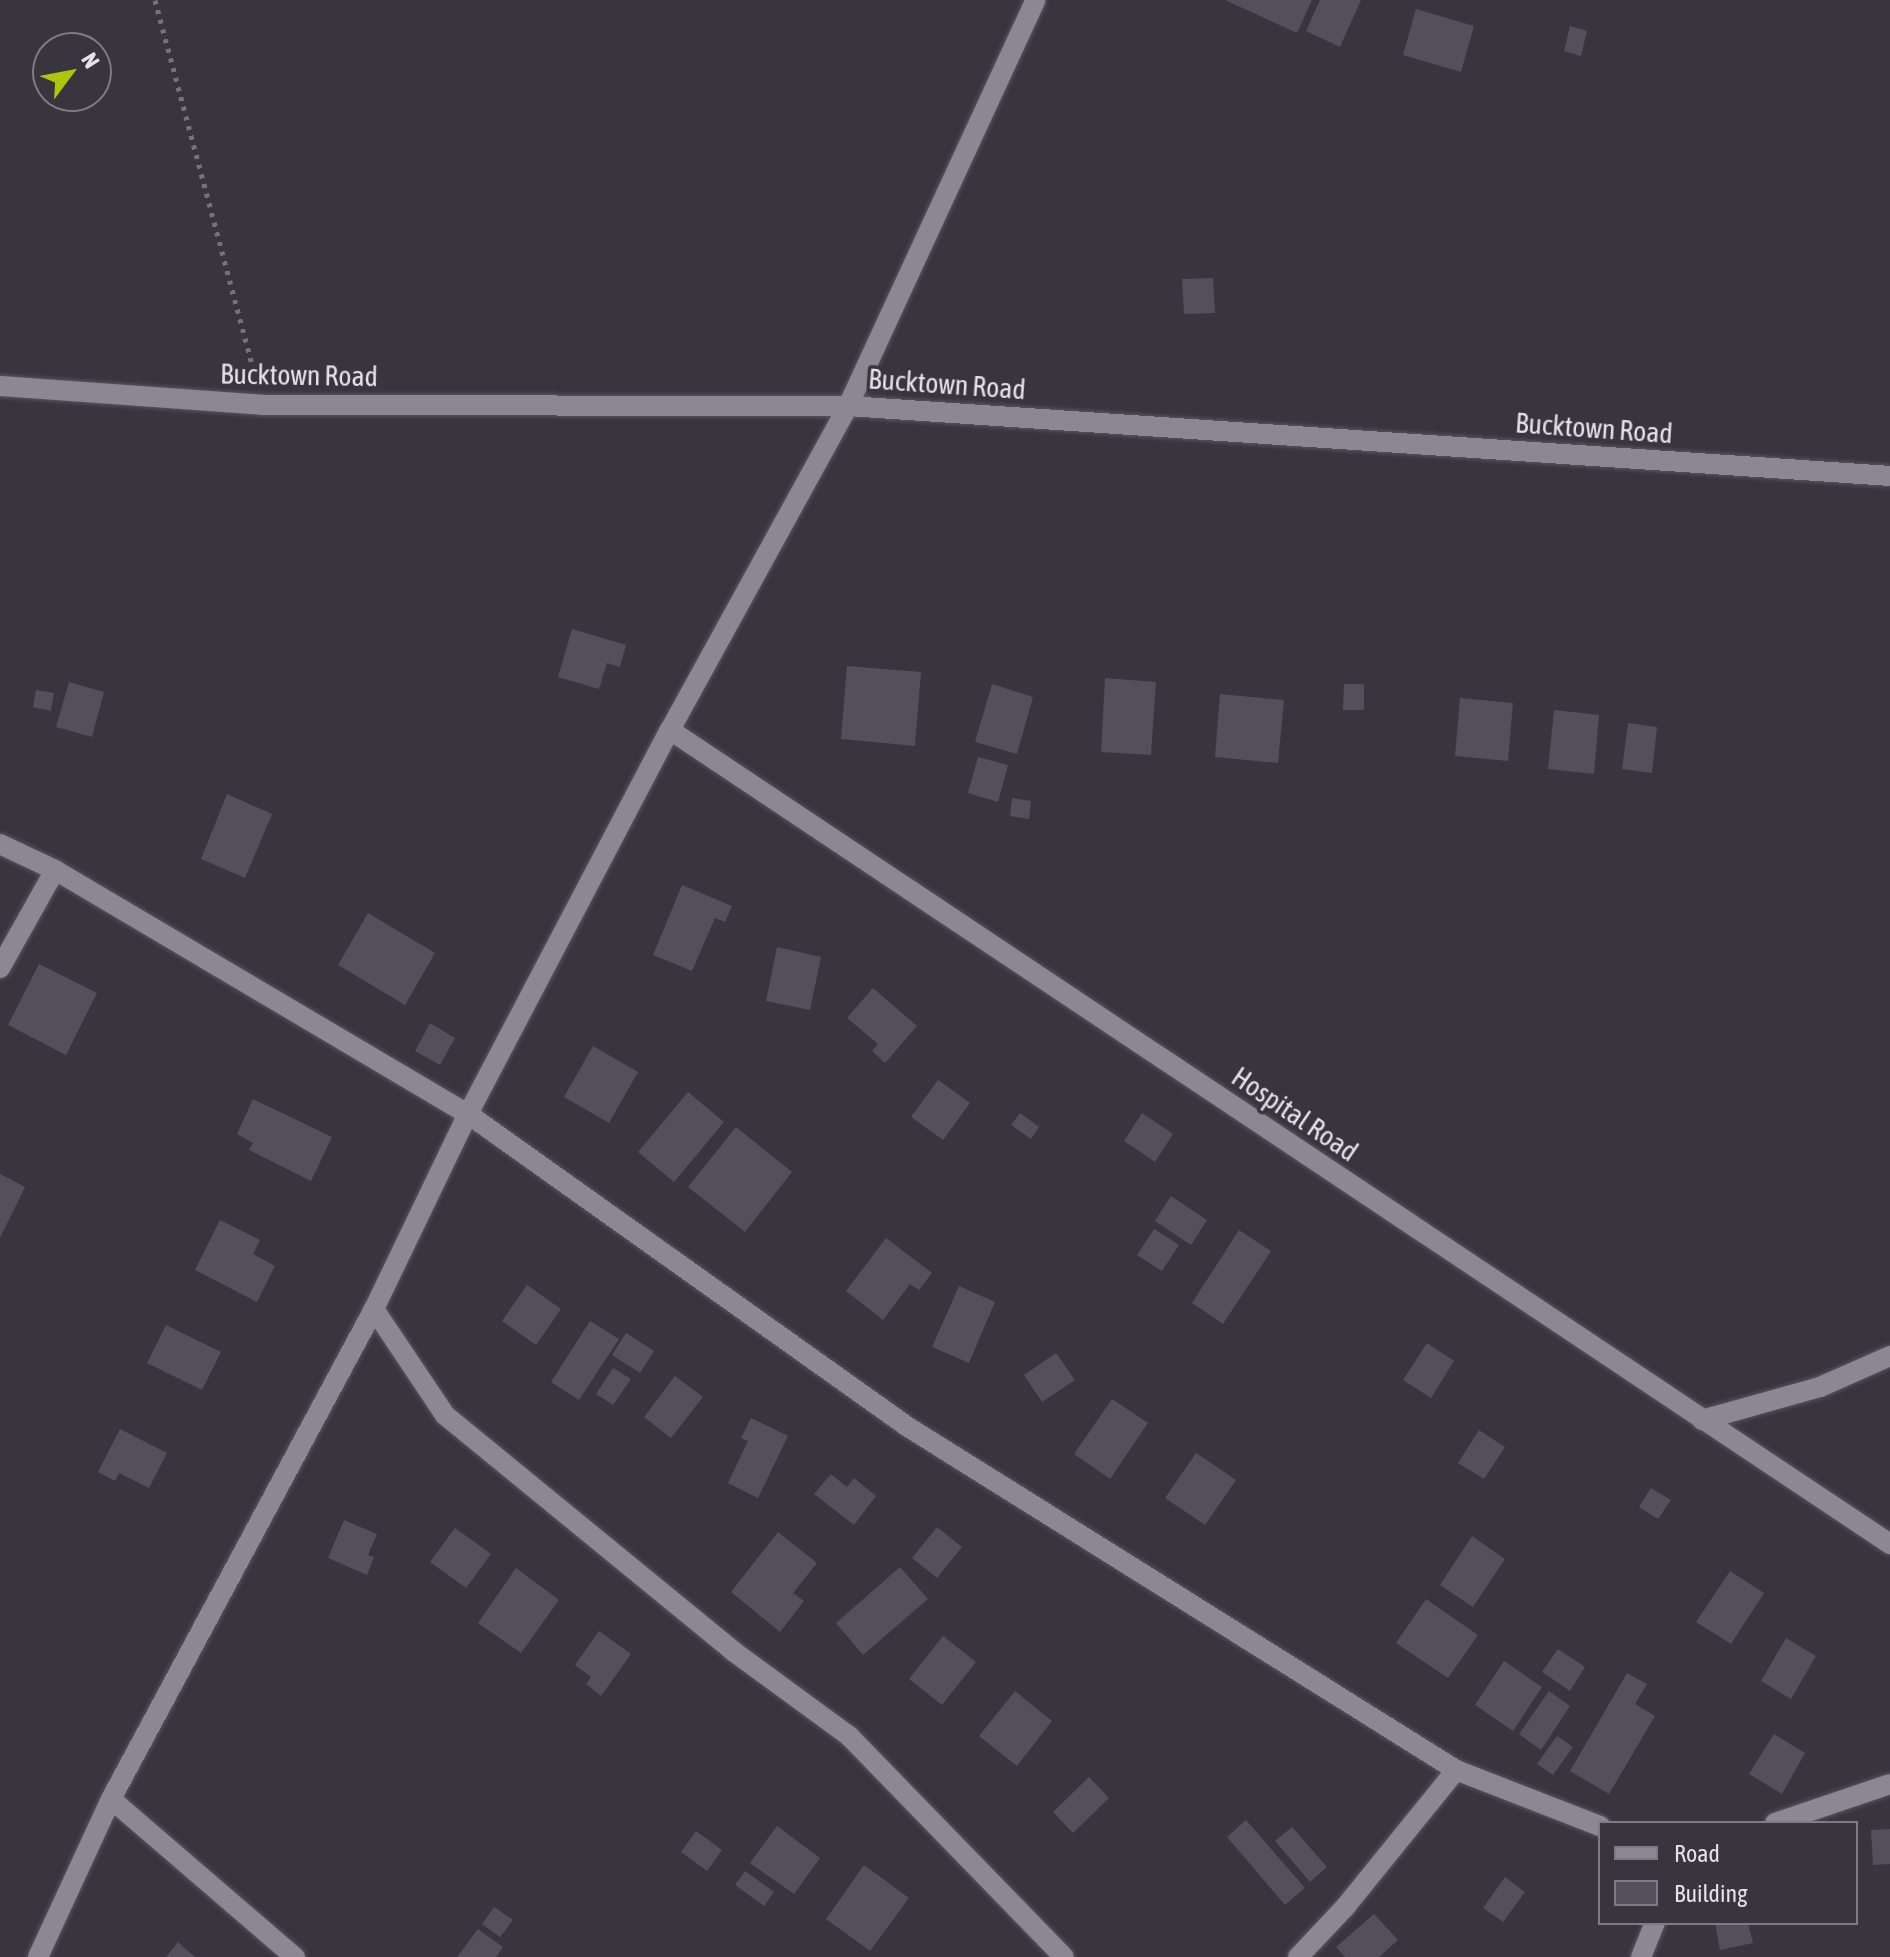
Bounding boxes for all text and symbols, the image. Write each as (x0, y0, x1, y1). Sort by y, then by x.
north arrow (32, 32, 112, 112)
text: N (76, 48, 105, 73)
street label: Bucktown Road (220, 357, 378, 393)
street label: Bucktown Road (867, 362, 1027, 406)
street label: Bucktown Road (1514, 406, 1674, 450)
street label: Hospital Road (1226, 1060, 1364, 1168)
legend (1598, 1821, 1858, 1925)
text: Road (1674, 1840, 1720, 1867)
text: Building (1674, 1880, 1747, 1907)

